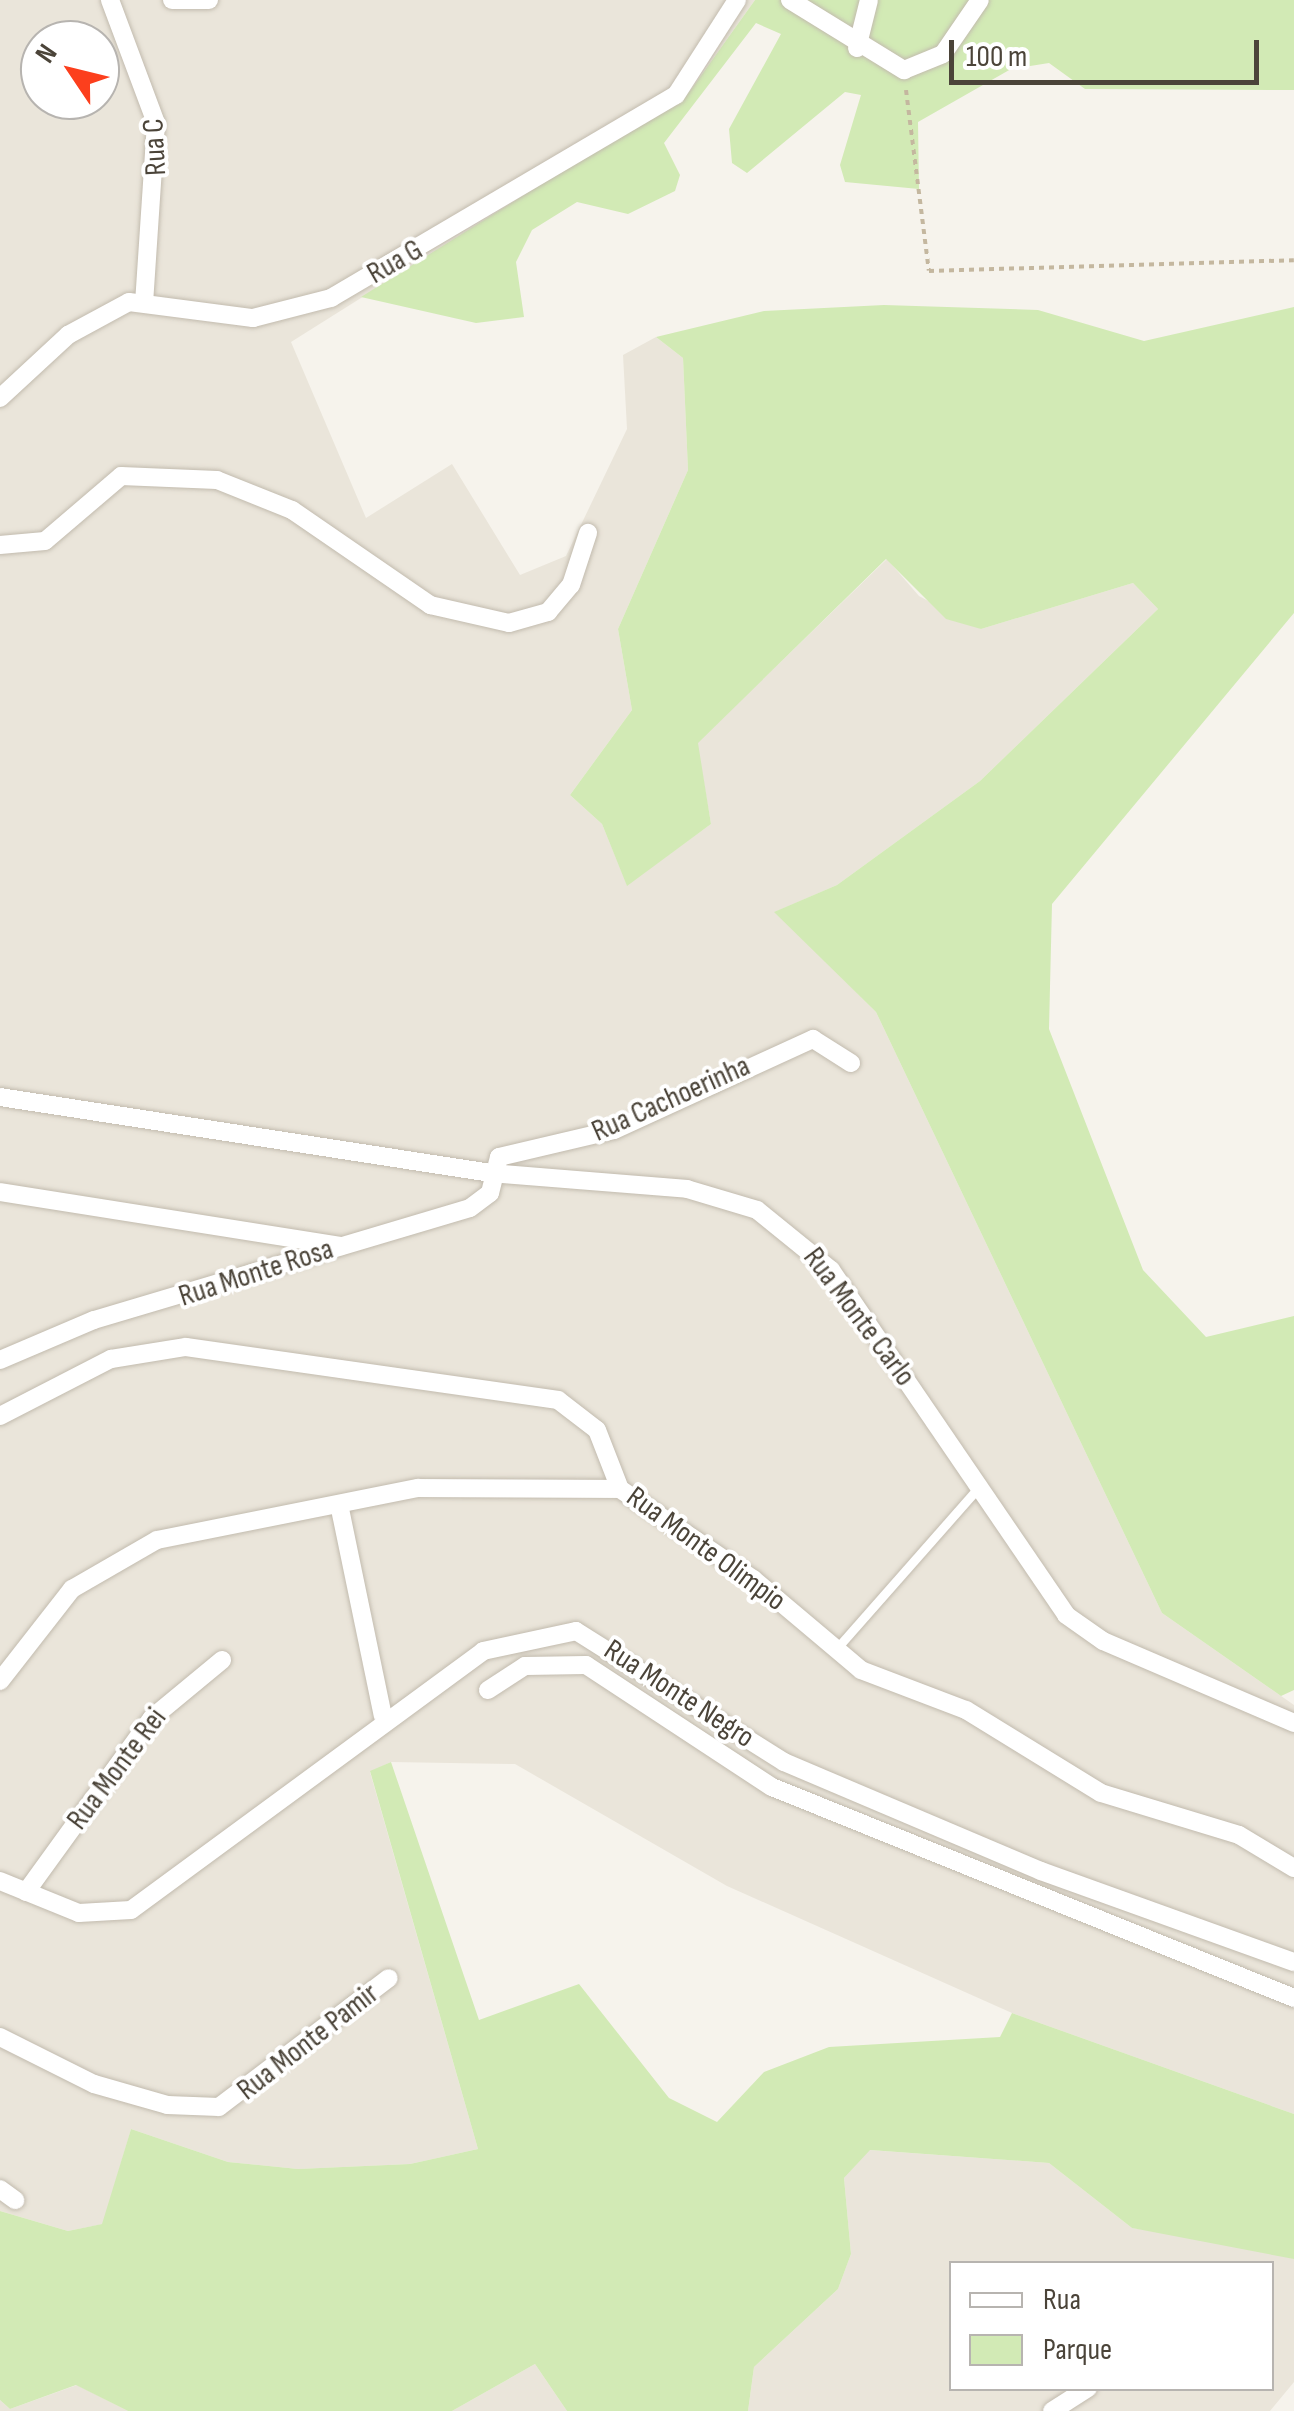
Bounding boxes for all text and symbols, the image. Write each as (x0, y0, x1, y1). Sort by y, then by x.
north arrow (20, 20, 120, 120)
scale bar (954, 20, 1264, 82)
text: N (29, 38, 64, 69)
text: 100 m (966, 39, 1027, 75)
street label: Rua C (136, 117, 174, 177)
street label: Rua G (361, 232, 429, 292)
street label: Rua Cachoerinha (586, 1048, 756, 1150)
street label: Rua Monte Rosa (174, 1231, 338, 1315)
street label: Rua Monte Carlo (795, 1241, 923, 1393)
street label: Rua Monte Olimpio (619, 1479, 793, 1619)
street label: Rua Monte Negro (597, 1632, 761, 1756)
street label: Rua Monte Rei (60, 1701, 174, 1837)
street label: Rua Monte Pamir (230, 1976, 386, 2108)
legend (949, 2261, 1274, 2391)
text: Rua (1043, 2282, 1081, 2318)
text: Parque (1043, 2332, 1112, 2368)

